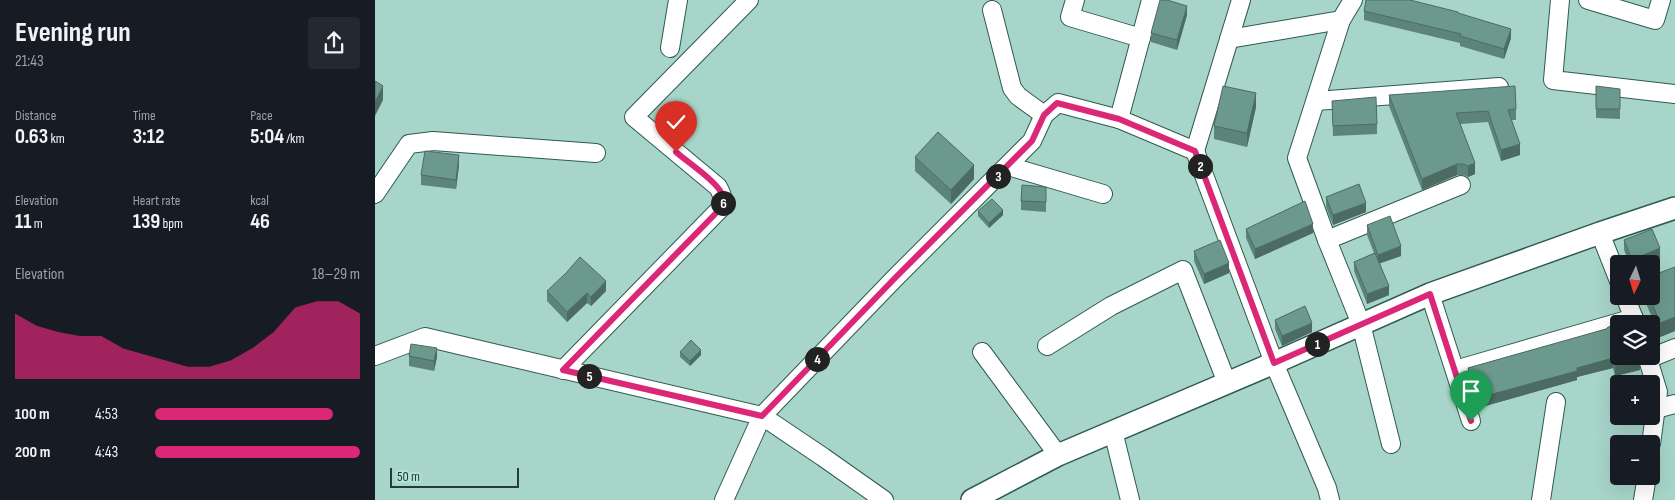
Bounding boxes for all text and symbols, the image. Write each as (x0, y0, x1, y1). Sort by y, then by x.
text: Evening run (15, 16, 131, 49)
button: share (308, 17, 360, 69)
text: 21:43 (15, 52, 44, 71)
pin (655, 101, 697, 152)
text: Distance (15, 107, 56, 124)
text: Time (133, 107, 156, 124)
text: Pace (250, 107, 273, 124)
icon: check (662, 108, 690, 136)
text: 0.63 (15, 124, 48, 149)
text: 3:12 (133, 124, 164, 149)
text: 5:04 (250, 124, 284, 149)
text: km (48, 130, 65, 147)
text: /km (284, 130, 304, 147)
pin: 2 (1187, 154, 1213, 178)
text: 2 (1197, 158, 1204, 175)
pin: 3 (985, 164, 1011, 188)
text: 3 (995, 168, 1002, 185)
pin: 6 (711, 190, 735, 216)
text: Elevation (15, 192, 58, 209)
text: Heart rate (133, 192, 180, 209)
text: kcal (250, 192, 269, 209)
text: 6 (720, 195, 727, 212)
text: 11 (15, 209, 31, 234)
text: 139 (133, 209, 160, 234)
text: 46 (250, 209, 270, 234)
text: m (31, 215, 43, 232)
text: bpm (160, 215, 183, 232)
north arrow (1610, 255, 1660, 305)
map controls (1610, 255, 1660, 485)
text: Elevation (15, 265, 64, 284)
text: 18–29 m (312, 265, 360, 284)
button: layers (1610, 315, 1660, 365)
pin: 1 (1305, 332, 1329, 356)
text: 1 (1315, 336, 1320, 353)
pin: 4 (805, 346, 829, 372)
text: 4 (814, 351, 821, 368)
pin: 5 (577, 364, 601, 388)
text: 5 (586, 368, 593, 385)
pin (1450, 370, 1492, 421)
button: + (1610, 375, 1660, 425)
icon: arrive (1457, 377, 1485, 405)
text: 100 m (15, 405, 50, 424)
text: 4:53 (95, 405, 118, 424)
button: − (1610, 435, 1660, 485)
text: 200 m (15, 443, 50, 462)
text: 4:43 (95, 443, 118, 462)
scale bar (390, 465, 519, 488)
text: 50 m (397, 468, 420, 485)

